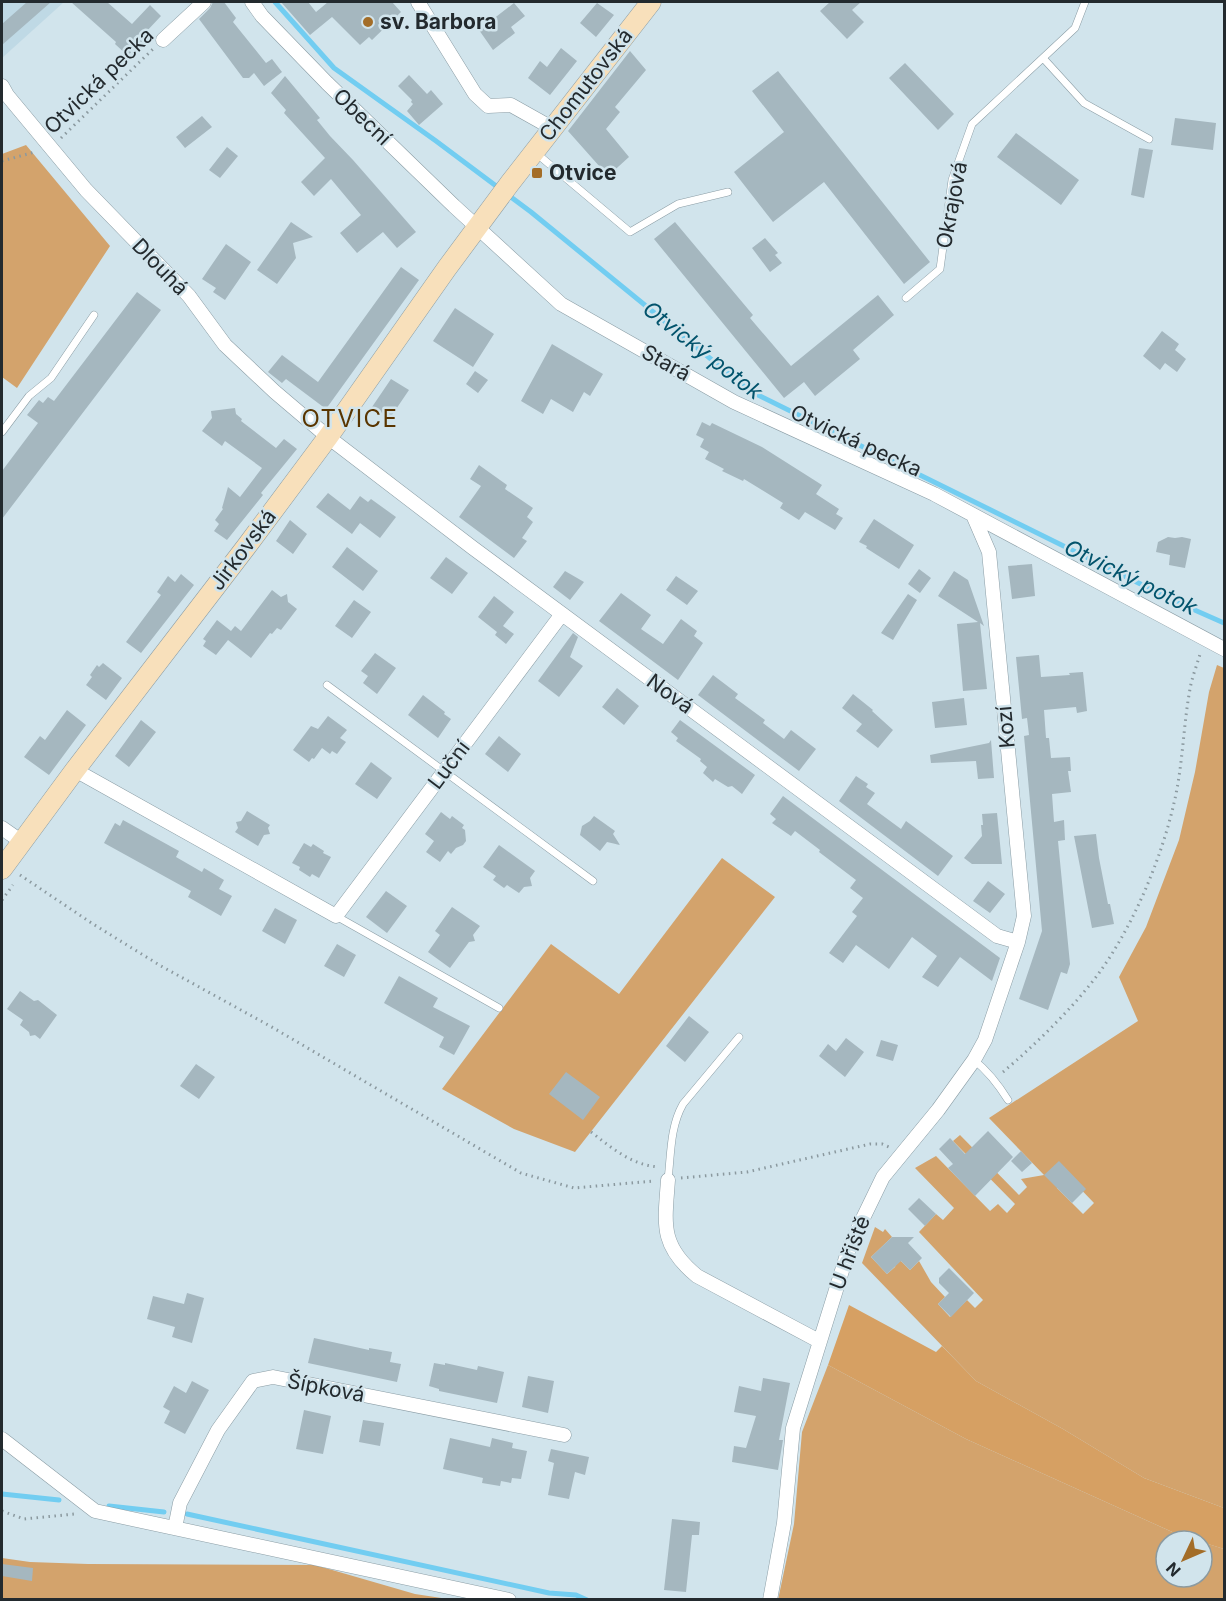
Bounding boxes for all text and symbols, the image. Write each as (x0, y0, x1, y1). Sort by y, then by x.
place label: sv. Barbora (380, 9, 496, 34)
marker: sv. Barbora (361, 15, 375, 29)
street label: Otvická pecka (39, 22, 158, 139)
street label: Chomutovská (534, 23, 637, 146)
street label: Obecní (328, 83, 397, 151)
street label: Okrajová (931, 159, 972, 251)
place label: Otvice (549, 160, 616, 185)
marker: Otvice (530, 166, 544, 180)
street label: Dlouhá (127, 233, 193, 300)
water label: Otvický potok (638, 295, 769, 405)
street label: Stará (637, 339, 695, 386)
street label: Otvická pecka (787, 399, 926, 482)
district label: OTVICE (301, 404, 399, 433)
street label: Jirkovská (204, 504, 281, 595)
water label: Otvický potok (1060, 534, 1202, 621)
street label: Nová (642, 668, 698, 719)
street label: Kozí (991, 704, 1020, 749)
street label: Luční (422, 735, 475, 794)
street label: U hřiště (824, 1212, 875, 1293)
street label: Šípková (285, 1368, 367, 1407)
north arrow (1154, 1529, 1214, 1589)
text: N (1162, 1558, 1185, 1581)

